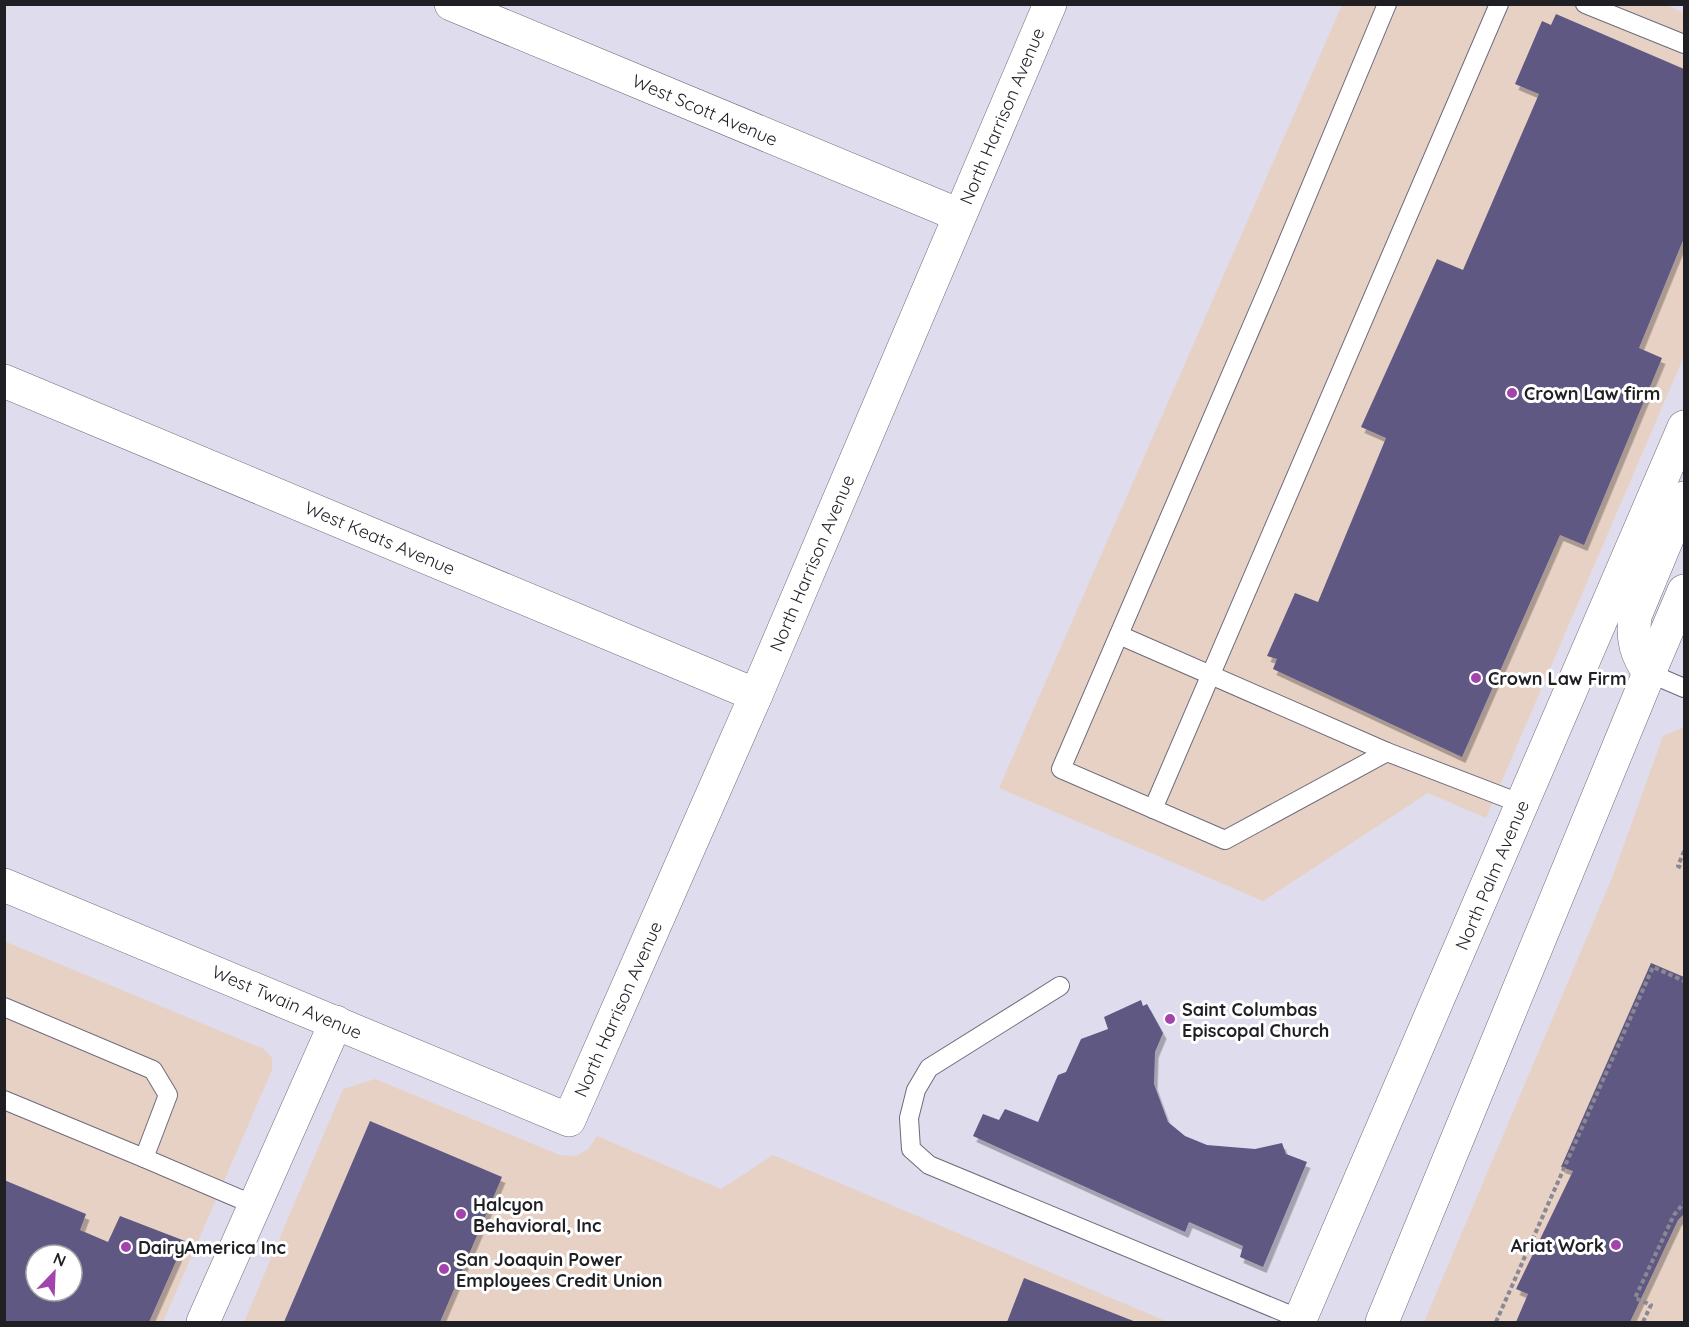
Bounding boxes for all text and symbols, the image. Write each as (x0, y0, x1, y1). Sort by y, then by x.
street label: North Harrison Avenue (954, 24, 1050, 208)
street label: West Scott Avenue (629, 69, 781, 151)
place label: Crown Law firm (1524, 382, 1660, 405)
marker: Crown Law firm (1505, 386, 1519, 400)
street label: North Harrison Avenue (764, 471, 860, 655)
street label: West Keats Avenue (301, 496, 459, 580)
place label: Crown Law Firm (1488, 667, 1626, 690)
marker: Crown Law Firm (1469, 671, 1483, 685)
street label: North Palm Avenue (1450, 797, 1534, 953)
street label: North Harrison Avenue (569, 918, 667, 1100)
street label: West Twain Avenue (209, 960, 365, 1044)
place label: Saint Columbas Episcopal Church (1182, 998, 1329, 1042)
marker: Saint Columbas Episcopal Church (1163, 1012, 1177, 1026)
place label: Halcyon Behavioral, Inc (473, 1193, 601, 1237)
marker: Halcyon Behavioral, Inc (454, 1207, 468, 1221)
place label: Ariat Work (1511, 1234, 1604, 1257)
place label: DairyAmerica Inc (138, 1236, 286, 1259)
marker: Ariat Work (1609, 1238, 1623, 1252)
marker: DairyAmerica Inc (119, 1240, 133, 1254)
north arrow (24, 1243, 84, 1303)
text: N (51, 1248, 69, 1271)
place label: San Joaquin Power Employees Credit Union (456, 1248, 662, 1292)
marker: San Joaquin Power Employees Credit Union (437, 1262, 451, 1276)

